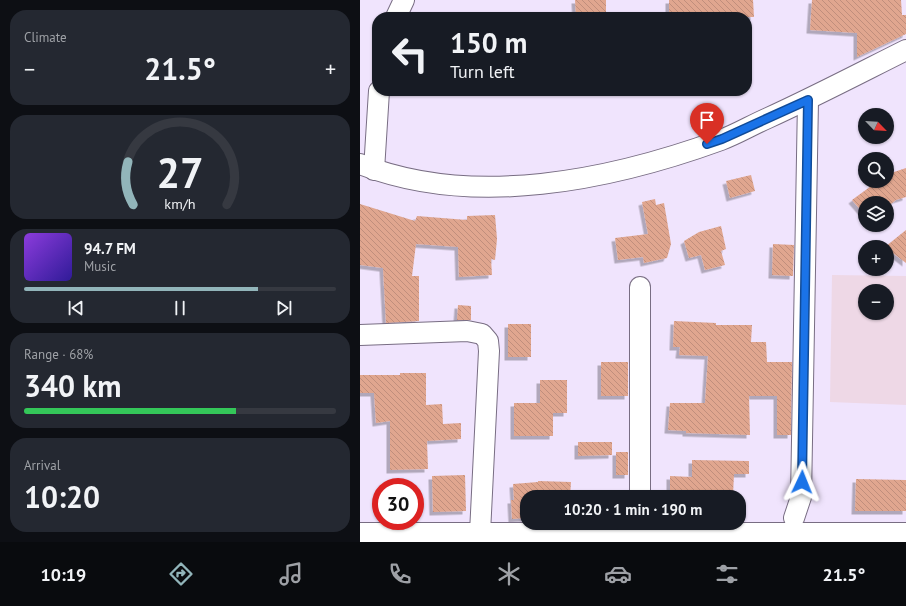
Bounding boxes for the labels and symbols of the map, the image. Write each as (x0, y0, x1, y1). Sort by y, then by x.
pin (690, 103, 724, 144)
north arrow (858, 108, 894, 144)
position arrow (781, 461, 823, 503)
speed limit sign: 30 (372, 478, 424, 530)

